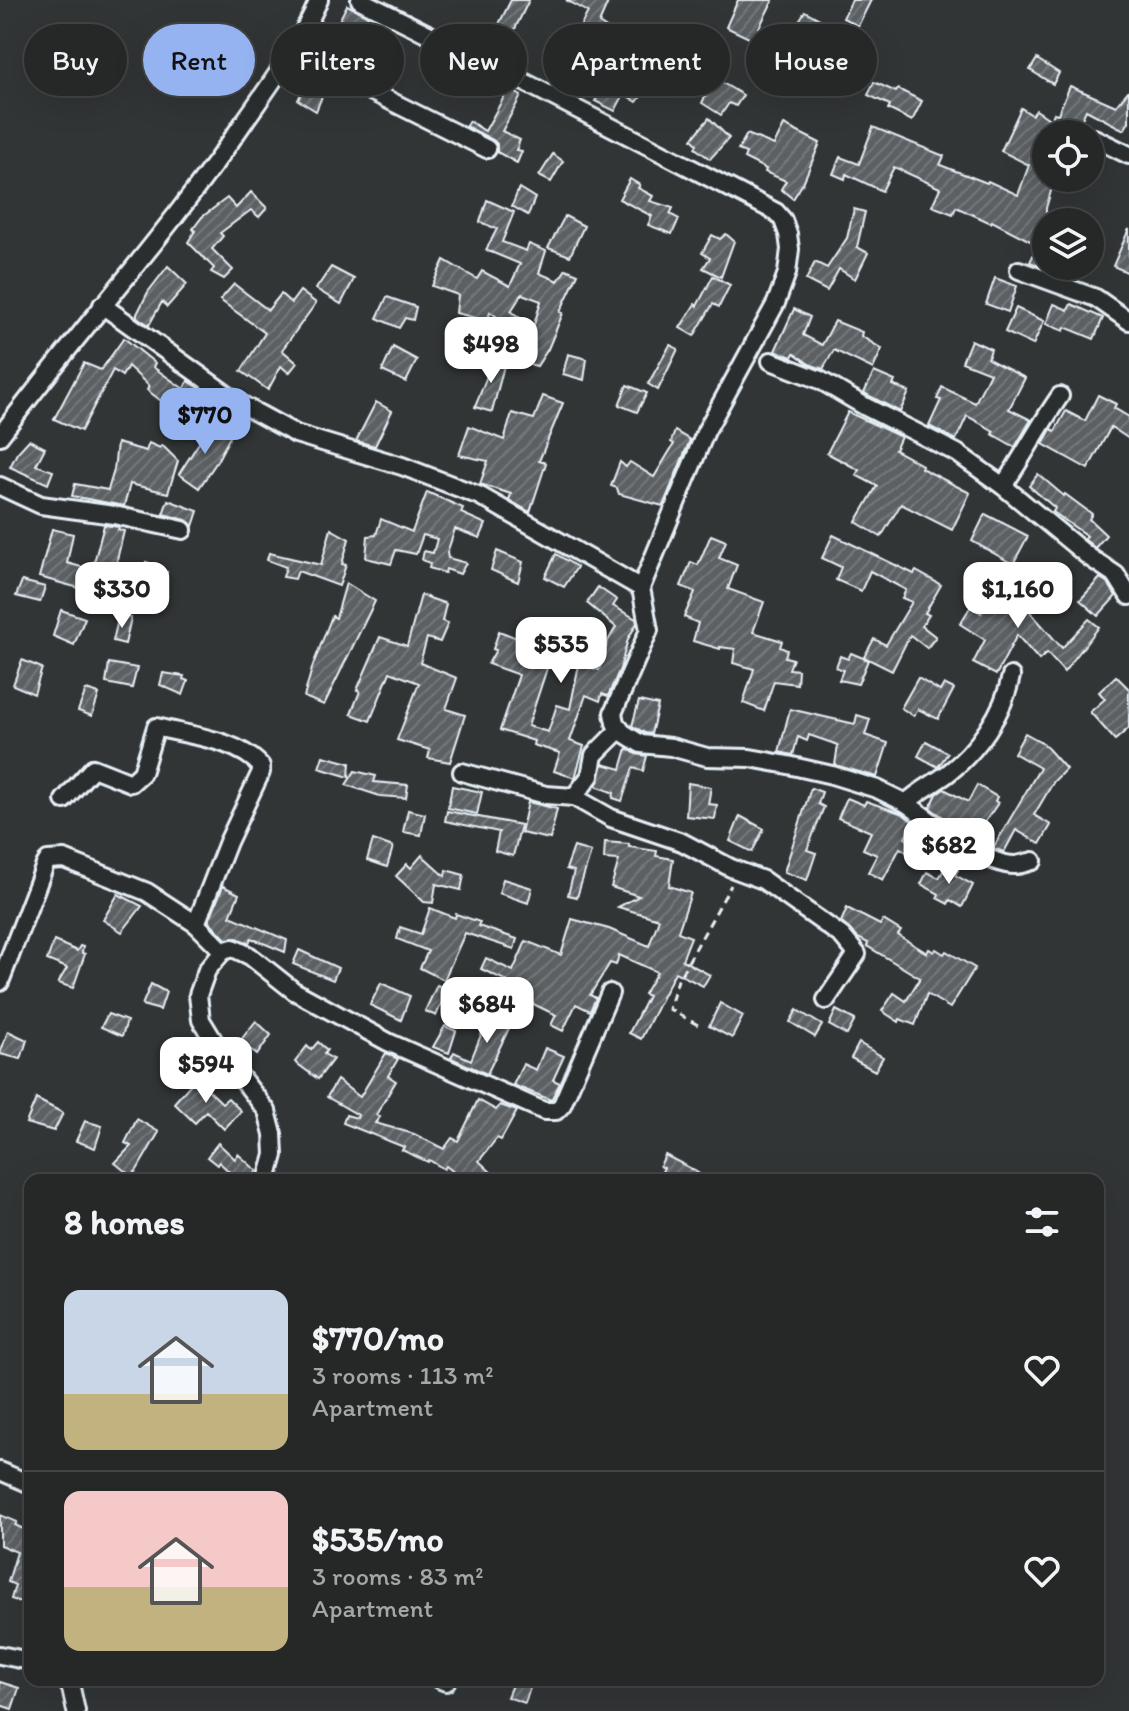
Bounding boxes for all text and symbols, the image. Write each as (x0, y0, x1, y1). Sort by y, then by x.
chip: Buy (24, 24, 127, 96)
chip: Rent (143, 24, 255, 96)
chip: Filters (271, 24, 404, 96)
chip: New (420, 24, 527, 96)
chip: Apartment (543, 24, 730, 96)
chip: House (746, 24, 877, 96)
map controls (1032, 120, 1104, 280)
button: locate (1032, 120, 1104, 192)
button: layers (1032, 208, 1104, 280)
pin: $498 (444, 317, 538, 385)
text: $498 (463, 327, 519, 359)
pin: $770 (158, 388, 252, 456)
text: $770 (178, 398, 233, 430)
pin: $330 (75, 562, 169, 630)
pin: $1,160 (953, 562, 1083, 630)
text: $330 (93, 572, 151, 604)
text: $1,160 (981, 572, 1055, 604)
pin: $535 (514, 617, 608, 685)
text: $535 (534, 627, 588, 659)
pin: $682 (902, 818, 996, 886)
text: $682 (922, 828, 976, 860)
pin: $684 (440, 977, 534, 1045)
text: $684 (459, 987, 515, 1019)
pin: $594 (159, 1037, 253, 1105)
text: $594 (178, 1047, 234, 1079)
icon: filters (1020, 1200, 1064, 1244)
text: 8 homes (64, 1202, 185, 1243)
text: $770/mo (312, 1318, 444, 1359)
icon: home (128, 1322, 224, 1418)
icon: heart (1020, 1348, 1064, 1392)
text: 3 rooms · 113 m² (312, 1359, 494, 1391)
text: Apartment (312, 1391, 433, 1423)
text: $535/mo (312, 1519, 444, 1560)
icon: home (128, 1523, 224, 1619)
icon: heart (1020, 1549, 1064, 1593)
text: 3 rooms · 83 m² (312, 1560, 484, 1592)
text: Apartment (312, 1592, 433, 1624)

